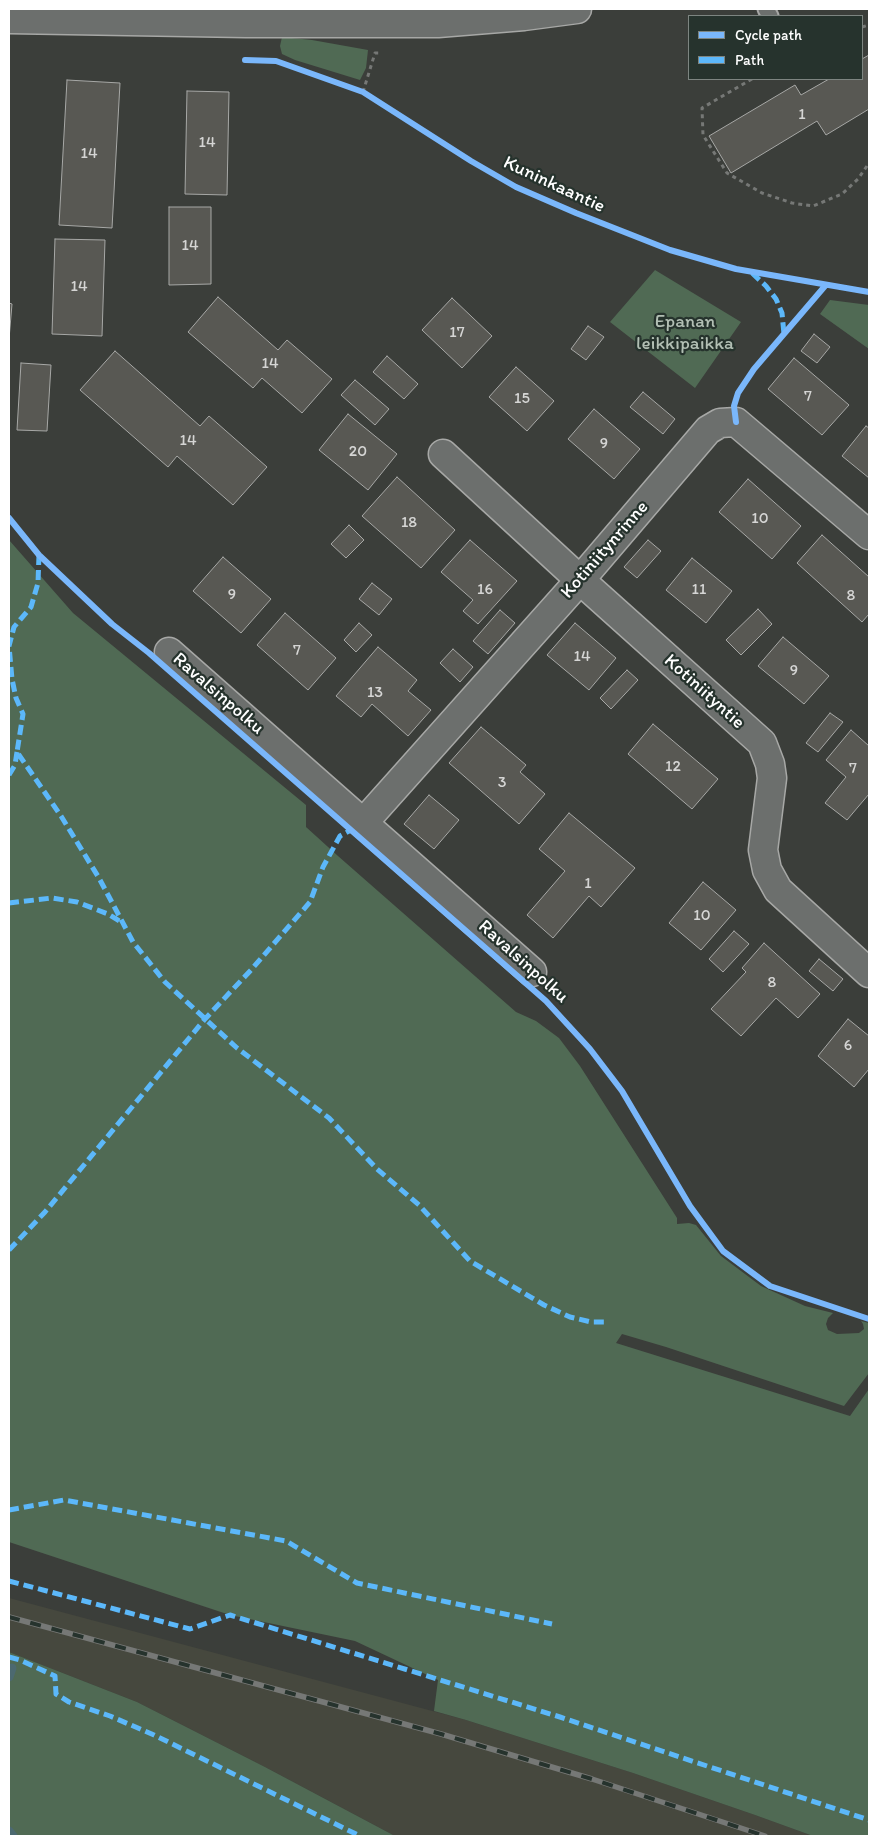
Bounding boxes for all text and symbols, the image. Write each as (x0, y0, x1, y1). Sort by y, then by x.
legend (688, 15, 863, 80)
text: Cycle path (735, 26, 802, 44)
text: Path (735, 51, 764, 69)
house number: 1 (798, 105, 806, 125)
house number: 14 (198, 133, 216, 153)
house number: 14 (80, 144, 98, 164)
street label: Kuninkaantie (500, 152, 608, 218)
house number: 14 (181, 236, 199, 256)
house number: 14 (70, 277, 88, 297)
park label: Epanan leikkipaikka (636, 311, 734, 355)
house number: 17 (449, 323, 465, 343)
house number: 14 (261, 354, 279, 374)
house number: 7 (804, 387, 812, 407)
house number: 15 (514, 389, 530, 409)
house number: 14 (179, 431, 197, 451)
house number: 9 (600, 434, 608, 454)
house number: 20 (349, 442, 367, 462)
street label: Kotiniitynrinne (556, 496, 654, 604)
house number: 10 (751, 509, 769, 529)
house number: 18 (401, 513, 417, 533)
house number: 16 (477, 580, 493, 600)
house number: 11 (692, 580, 706, 600)
house number: 9 (228, 585, 236, 605)
house number: 8 (847, 586, 855, 606)
house number: 7 (293, 641, 301, 661)
house number: 14 (573, 647, 591, 667)
street label: Ravalsinpolku (168, 648, 268, 740)
street label: Kotiniityntie (659, 650, 749, 734)
house number: 9 (790, 661, 798, 681)
house number: 13 (367, 683, 383, 703)
house number: 12 (665, 757, 681, 777)
house number: 7 (849, 759, 857, 779)
house number: 3 (498, 773, 506, 793)
house number: 1 (584, 874, 592, 894)
house number: 10 (693, 906, 711, 926)
street label: Ravalsinpolku (473, 916, 573, 1008)
house number: 8 (768, 973, 776, 993)
house number: 6 (844, 1036, 852, 1056)

